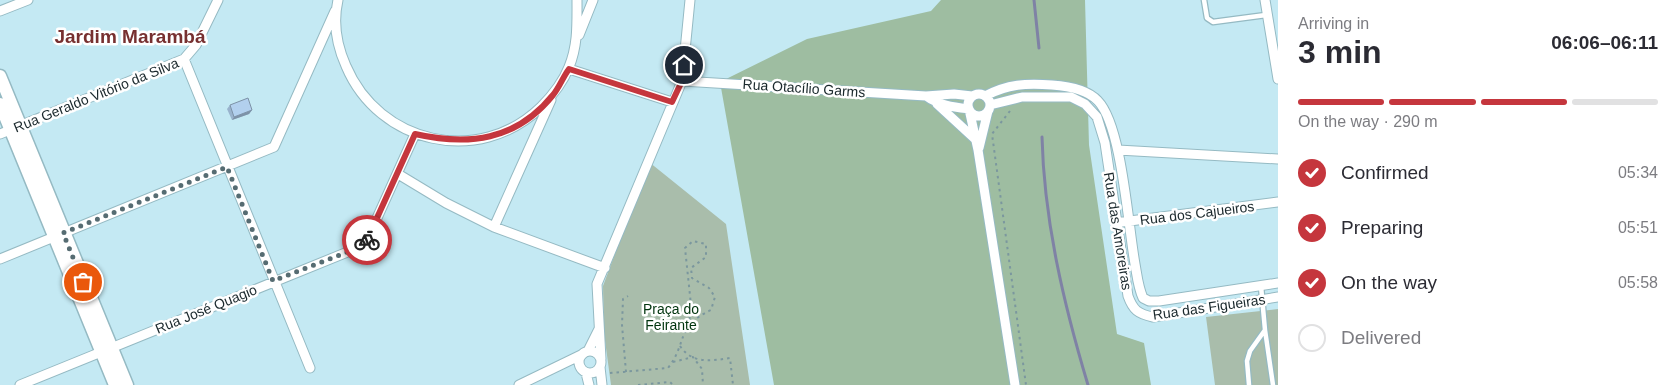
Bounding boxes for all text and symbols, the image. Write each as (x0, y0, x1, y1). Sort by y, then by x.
text: Arriving in (1298, 15, 1369, 32)
district label: Jardim Marambá (54, 26, 206, 47)
text: 06:06–06:11 (1551, 32, 1658, 53)
text: 3 min (1298, 34, 1382, 70)
pin (663, 44, 705, 86)
icon: home (670, 51, 698, 79)
street label: Rua Geraldo Vitório da Silva (11, 54, 181, 135)
street label: Rua Otacílio Garms (742, 76, 866, 100)
text: On the way · 290 m (1298, 113, 1438, 130)
icon: check (1298, 159, 1326, 187)
text: Confirmed (1341, 162, 1429, 183)
text: 05:34 (1618, 164, 1658, 181)
street label: Rua das Amoreiras (1101, 171, 1135, 291)
street label: Rua dos Cajueiros (1139, 198, 1255, 228)
icon: check (1298, 214, 1326, 242)
courier (342, 215, 392, 265)
text: Preparing (1341, 217, 1423, 238)
text: 05:51 (1618, 219, 1658, 236)
icon: bike (353, 226, 381, 254)
pin (62, 261, 104, 303)
icon: bag (69, 268, 97, 296)
icon: check (1298, 269, 1326, 297)
text: On the way (1341, 272, 1437, 293)
text: 05:58 (1618, 274, 1658, 291)
street label: Rua José Quagio (153, 281, 259, 337)
street label: Rua das Figueiras (1152, 291, 1266, 323)
park label: Praça do Feirante (643, 301, 699, 333)
text: Delivered (1341, 327, 1421, 348)

